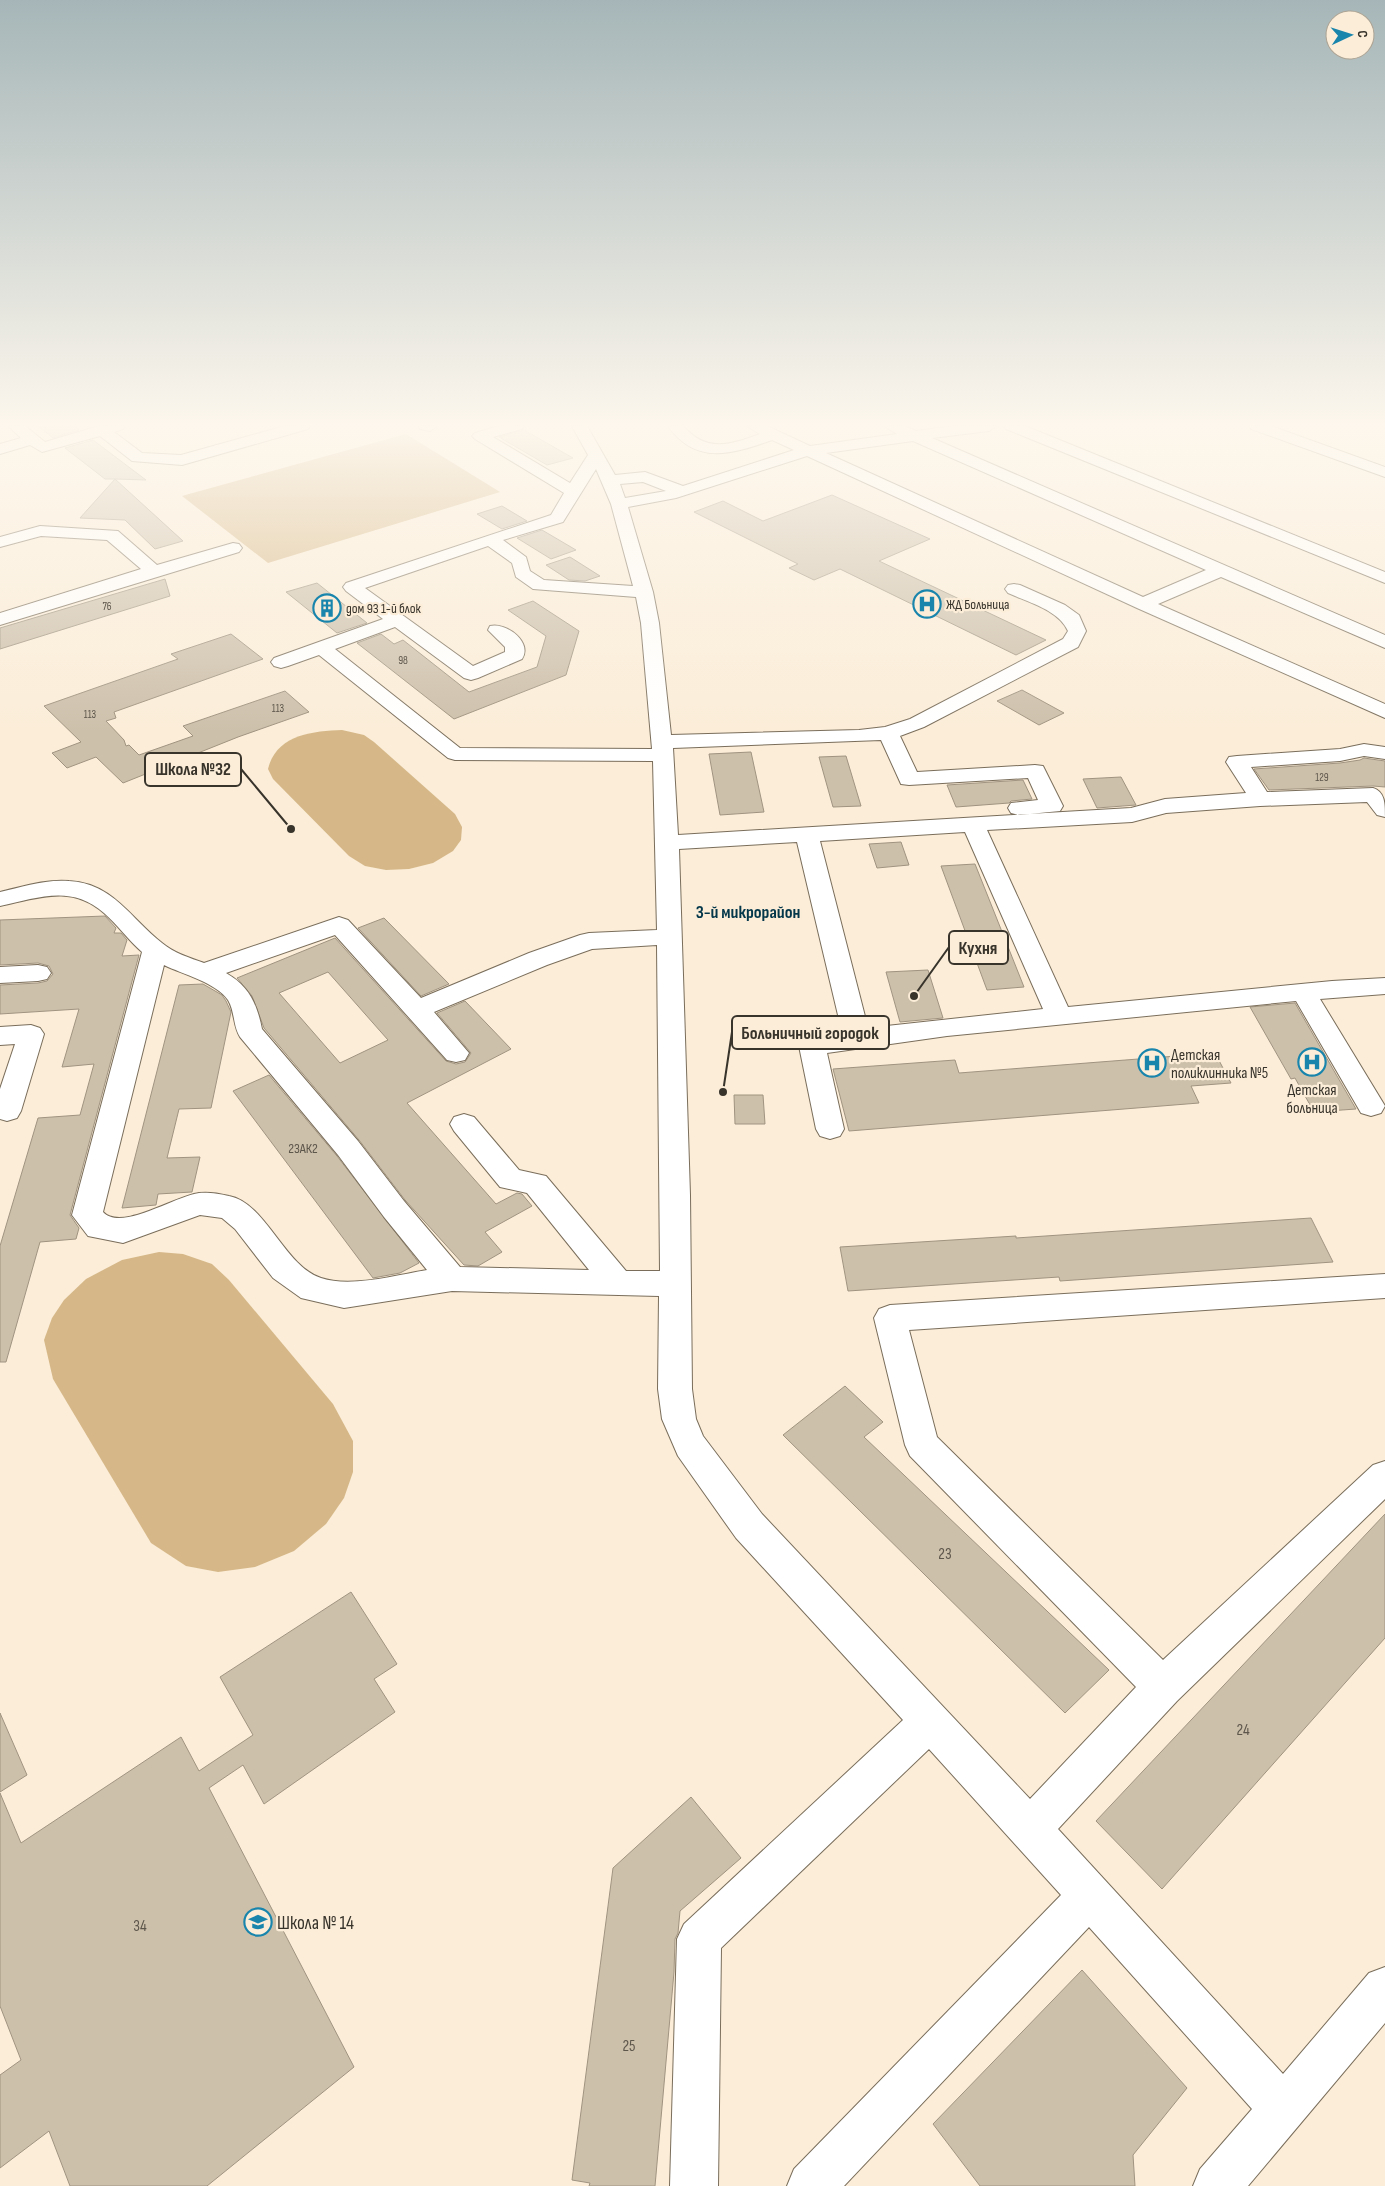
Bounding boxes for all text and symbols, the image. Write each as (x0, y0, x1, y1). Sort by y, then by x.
north arrow (1325, 10, 1375, 60)
text: С (1354, 30, 1371, 38)
hospital icon: ЖД Больница (912, 589, 942, 619)
building icon: дом 93 1-й блок (312, 593, 342, 623)
place label: ЖД Больница (946, 596, 1009, 613)
house number: 76 (102, 600, 112, 613)
place label: дом 93 1-й блок (346, 600, 422, 617)
house number: 98 (398, 654, 408, 667)
house number: 113 (272, 702, 285, 715)
house number: 113 (84, 708, 97, 721)
callout: Школа №32 (145, 753, 241, 786)
text: Школа №32 (155, 759, 231, 780)
house number: 129 (1315, 771, 1329, 784)
district label: 3-й микрорайон (696, 902, 800, 923)
callout: Кухня (949, 931, 1008, 964)
text: Кухня (959, 938, 997, 959)
callout: Больничный городок (732, 1016, 889, 1049)
text: Больничный городок (741, 1023, 879, 1044)
place label: Детская поликлинника №5 (1171, 1046, 1268, 1083)
hospital icon: Детская больница (1297, 1047, 1327, 1077)
hospital icon: Детская поликлинника №5 (1137, 1048, 1167, 1078)
place label: Детская больница (1286, 1081, 1338, 1118)
house number: 23АК2 (288, 1140, 318, 1157)
house number: 23 (938, 1545, 952, 1564)
house number: 24 (1236, 1721, 1250, 1740)
school or university icon: Школа № 14 (243, 1907, 273, 1937)
place label: Школа № 14 (277, 1912, 354, 1935)
house number: 34 (133, 1917, 147, 1936)
house number: 25 (622, 2037, 636, 2056)

